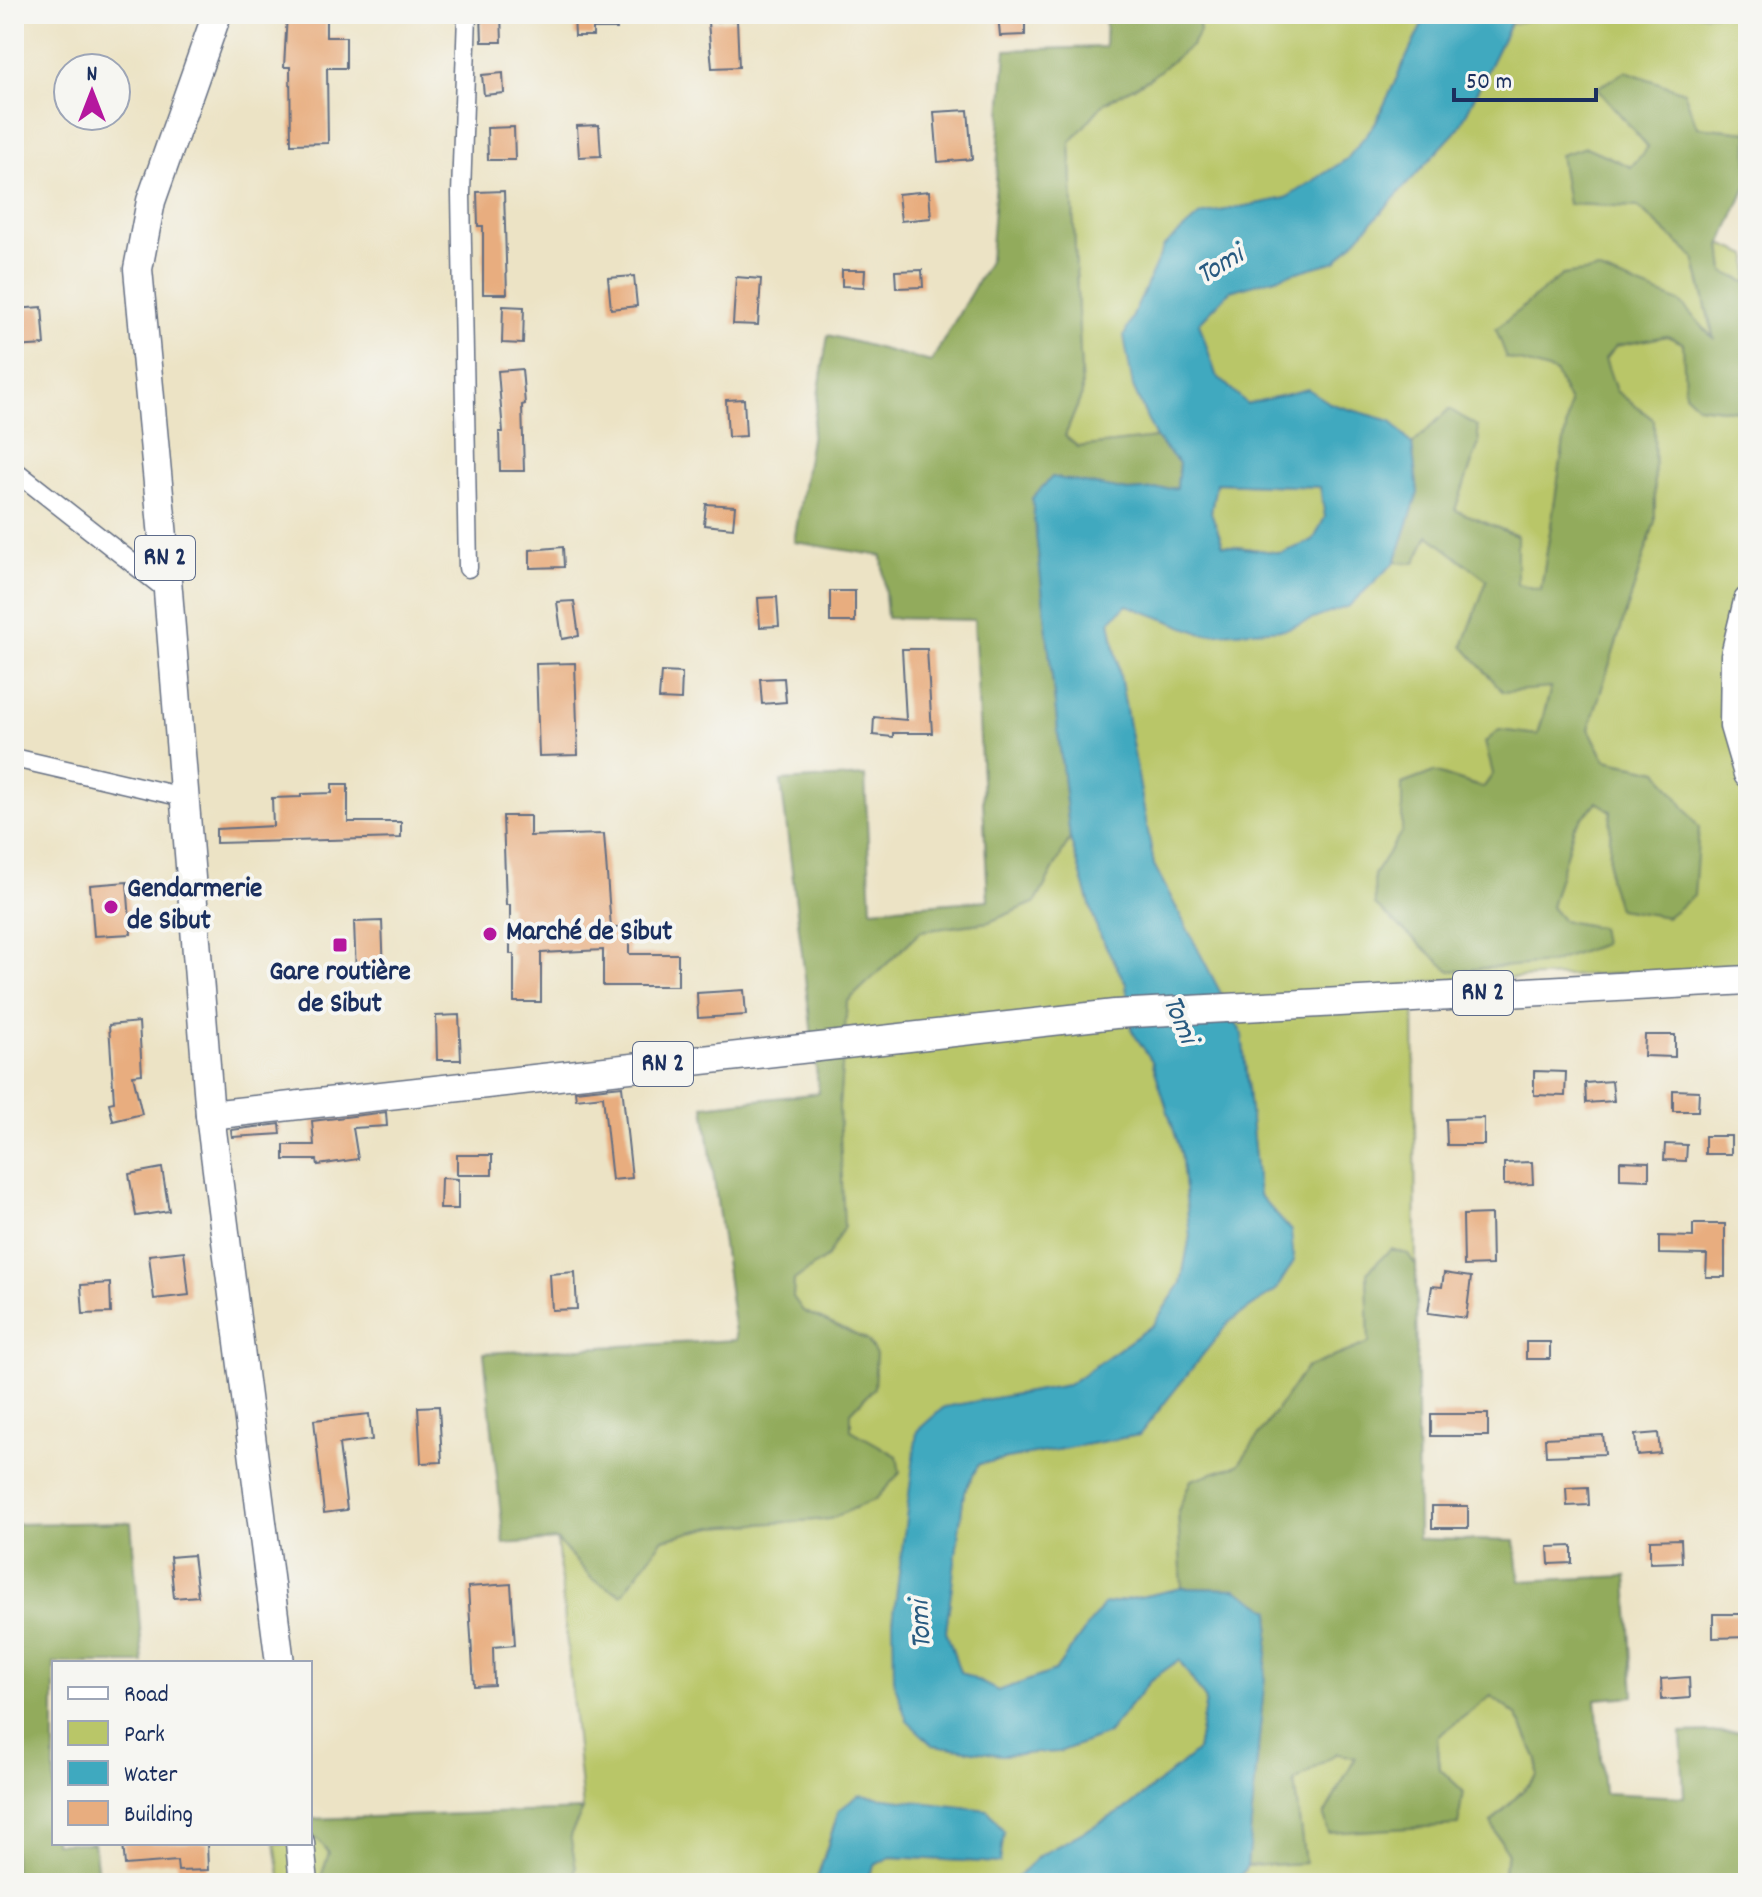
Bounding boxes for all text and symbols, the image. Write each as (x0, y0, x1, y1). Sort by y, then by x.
north arrow (52, 52, 132, 132)
scale bar (1454, 52, 1596, 102)
text: N (87, 60, 98, 91)
text: 50 m (1466, 66, 1512, 100)
water label: Tomi (1189, 234, 1257, 298)
road number: RN 2 (135, 536, 195, 580)
place label: Gendarmerie de Sibut (127, 871, 262, 943)
marker: Gendarmerie de Sibut (102, 898, 120, 916)
place label: Marché de Sibut (506, 914, 673, 954)
marker: Marché de Sibut (481, 925, 499, 943)
marker: Gare routière de Sibut (331, 936, 349, 954)
place label: Gare routière de Sibut (269, 954, 411, 1026)
road number: RN 2 (1453, 971, 1513, 1015)
water label: Tomi (1149, 989, 1209, 1055)
road number: RN 2 (633, 1042, 693, 1086)
water label: Tomi (900, 1595, 946, 1650)
legend (52, 1661, 312, 1845)
text: Road (124, 1679, 169, 1713)
text: Park (124, 1719, 165, 1753)
text: Water (124, 1759, 177, 1793)
text: Building (124, 1799, 193, 1833)

